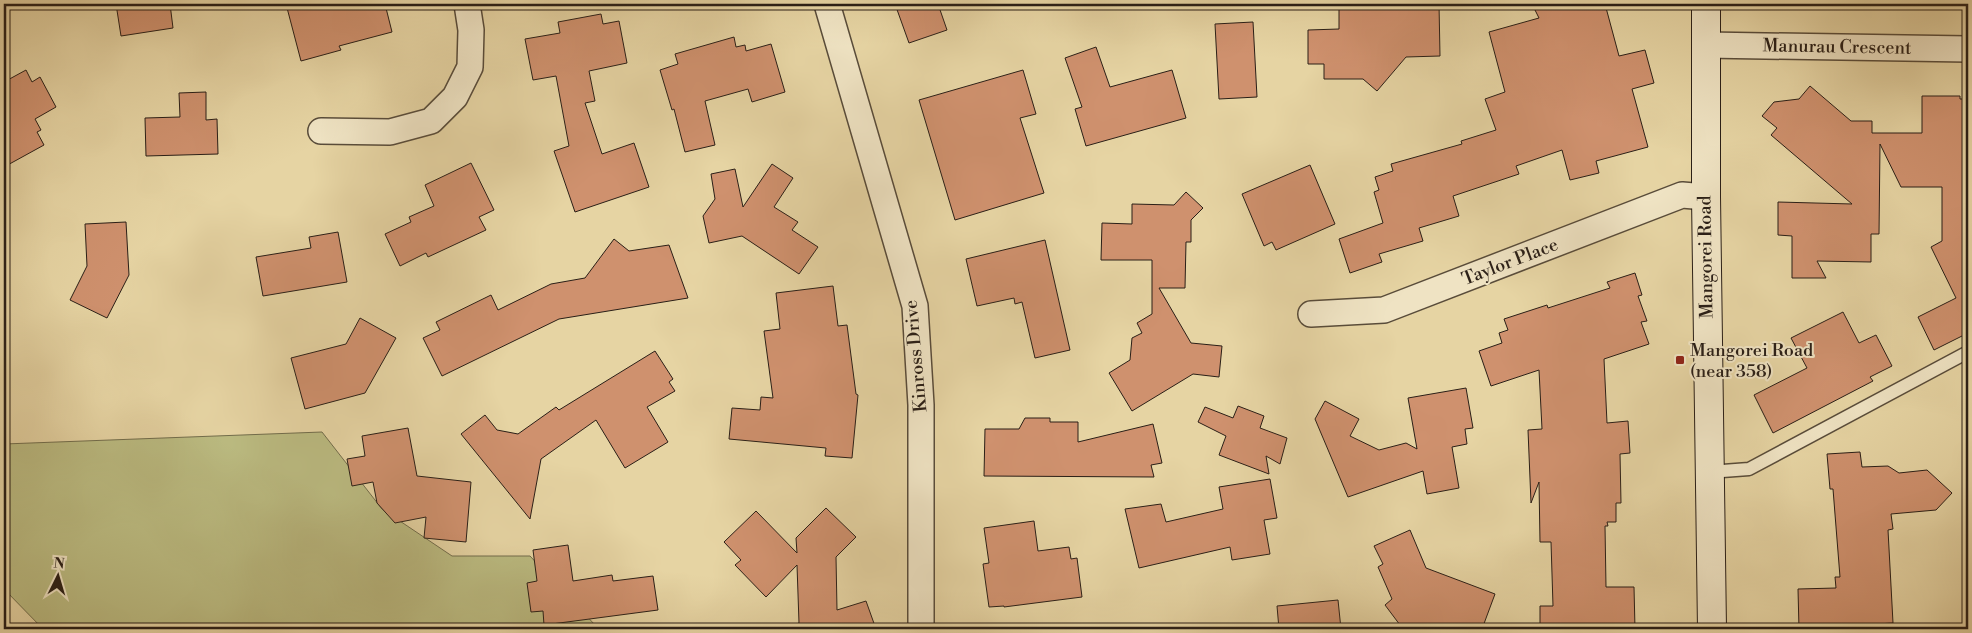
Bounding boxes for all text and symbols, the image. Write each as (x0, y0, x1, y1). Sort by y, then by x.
street label: Manurau Crescent (1762, 34, 1912, 60)
street label: Mangorei Road (1693, 194, 1719, 319)
street label: Taylor Place (1459, 233, 1561, 291)
street label: Kinross Drive (900, 299, 932, 413)
place label: Mangorei Road (near 358) (1690, 339, 1814, 383)
marker: Mangorei Road (near 358) (1674, 354, 1686, 366)
north arrow (32, 550, 82, 600)
text: N (53, 555, 65, 573)

